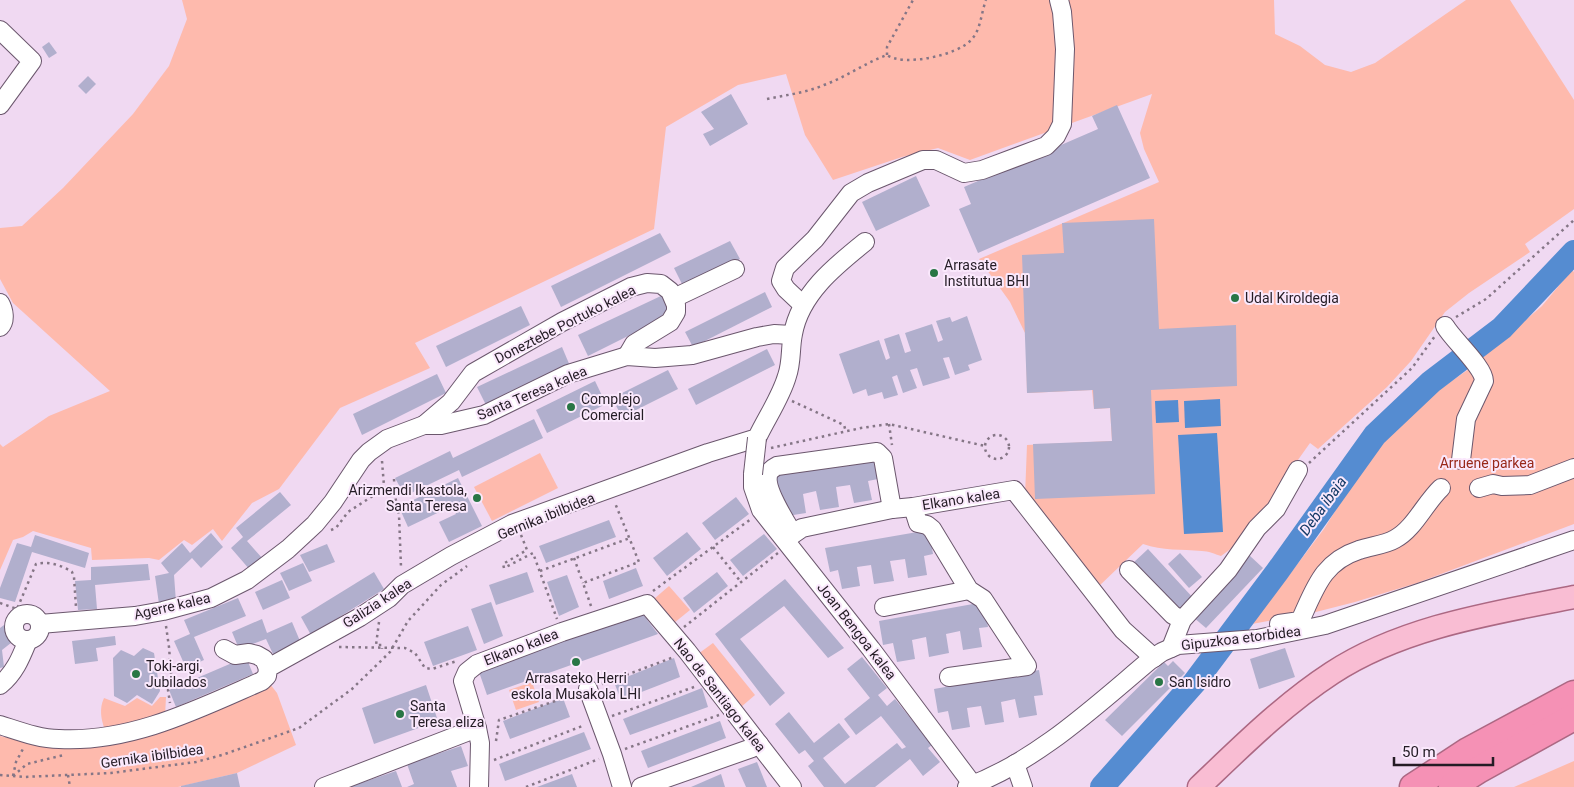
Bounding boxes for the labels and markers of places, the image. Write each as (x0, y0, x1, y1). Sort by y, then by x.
place label: Arrasate Institutua BHI (944, 257, 1029, 289)
marker: Arrasate Institutua BHI (928, 267, 940, 279)
place label: Udal Kiroldegia (1245, 290, 1339, 306)
marker: Udal Kiroldegia (1229, 292, 1241, 304)
place label: Complejo Comercial (581, 391, 644, 423)
marker: Complejo Comercial (565, 401, 577, 413)
place label: Arizmendi Ikastola, Santa Teresa (349, 482, 467, 514)
marker: Arizmendi Ikastola, Santa Teresa (471, 492, 483, 504)
marker: Arrasateko Herri eskola Musakola LHI (570, 656, 582, 668)
place label: Toki-argi, Jubilados (146, 658, 207, 690)
marker: Toki-argi, Jubilados (130, 668, 142, 680)
place label: Arrasateko Herri eskola Musakola LHI (511, 670, 641, 702)
place label: San Isidro (1169, 674, 1231, 690)
marker: San Isidro (1153, 676, 1165, 688)
place label: Santa Teresa eliza (410, 698, 484, 730)
marker: Santa Teresa eliza (394, 708, 406, 720)

